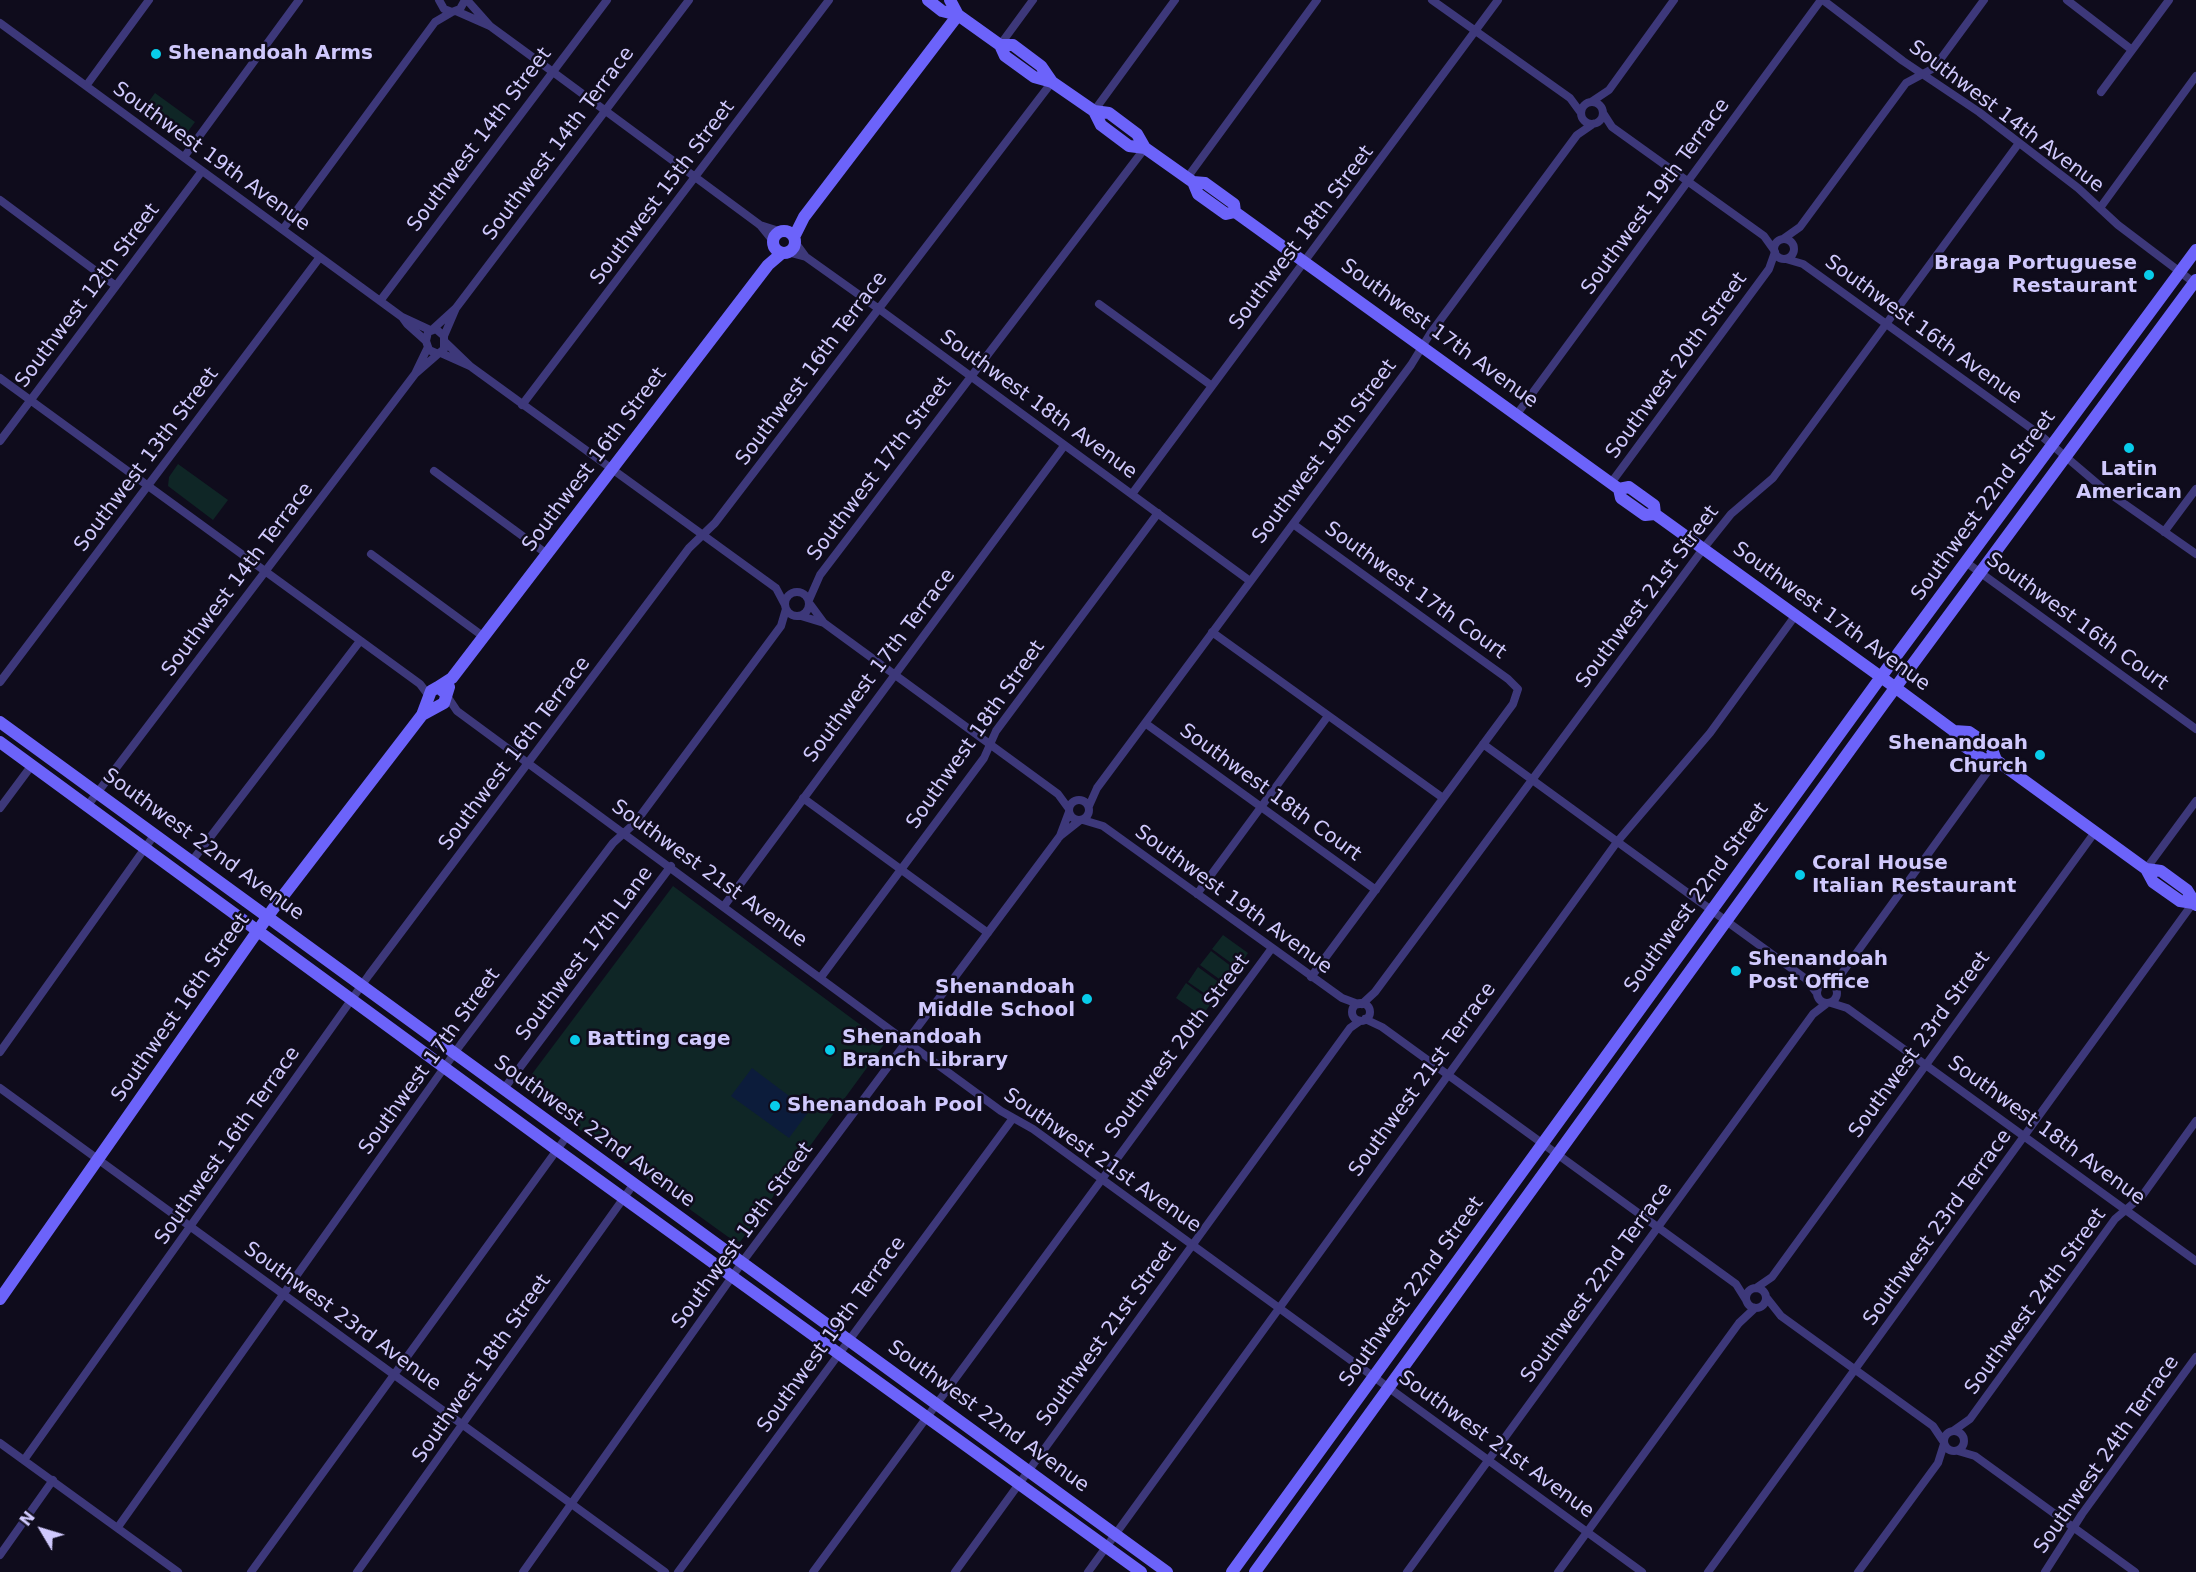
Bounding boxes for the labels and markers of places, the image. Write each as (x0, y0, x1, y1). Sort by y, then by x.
place label: Shenandoah Arms (168, 42, 373, 66)
marker: Shenandoah Arms (149, 47, 163, 61)
place label: Braga Portuguese Restaurant (1934, 252, 2137, 299)
marker: Braga Portuguese Restaurant (2142, 268, 2156, 282)
marker: Latin American (2122, 441, 2136, 455)
place label: Latin American (2076, 458, 2182, 505)
place label: Shenandoah Church (1888, 732, 2028, 779)
marker: Shenandoah Church (2033, 748, 2047, 762)
place label: Coral House Italian Restaurant (1812, 852, 2016, 899)
marker: Coral House Italian Restaurant (1793, 868, 1807, 882)
place label: Shenandoah Post Office (1748, 948, 1888, 995)
marker: Shenandoah Post Office (1729, 964, 1743, 978)
place label: Shenandoah Middle School (917, 976, 1075, 1023)
marker: Shenandoah Middle School (1080, 992, 1094, 1006)
place label: Shenandoah Branch Library (842, 1026, 1008, 1073)
place label: Batting cage (587, 1028, 730, 1052)
marker: Batting cage (568, 1033, 582, 1047)
marker: Shenandoah Branch Library (823, 1043, 837, 1057)
place label: Shenandoah Pool (787, 1094, 983, 1118)
marker: Shenandoah Pool (768, 1099, 782, 1113)

